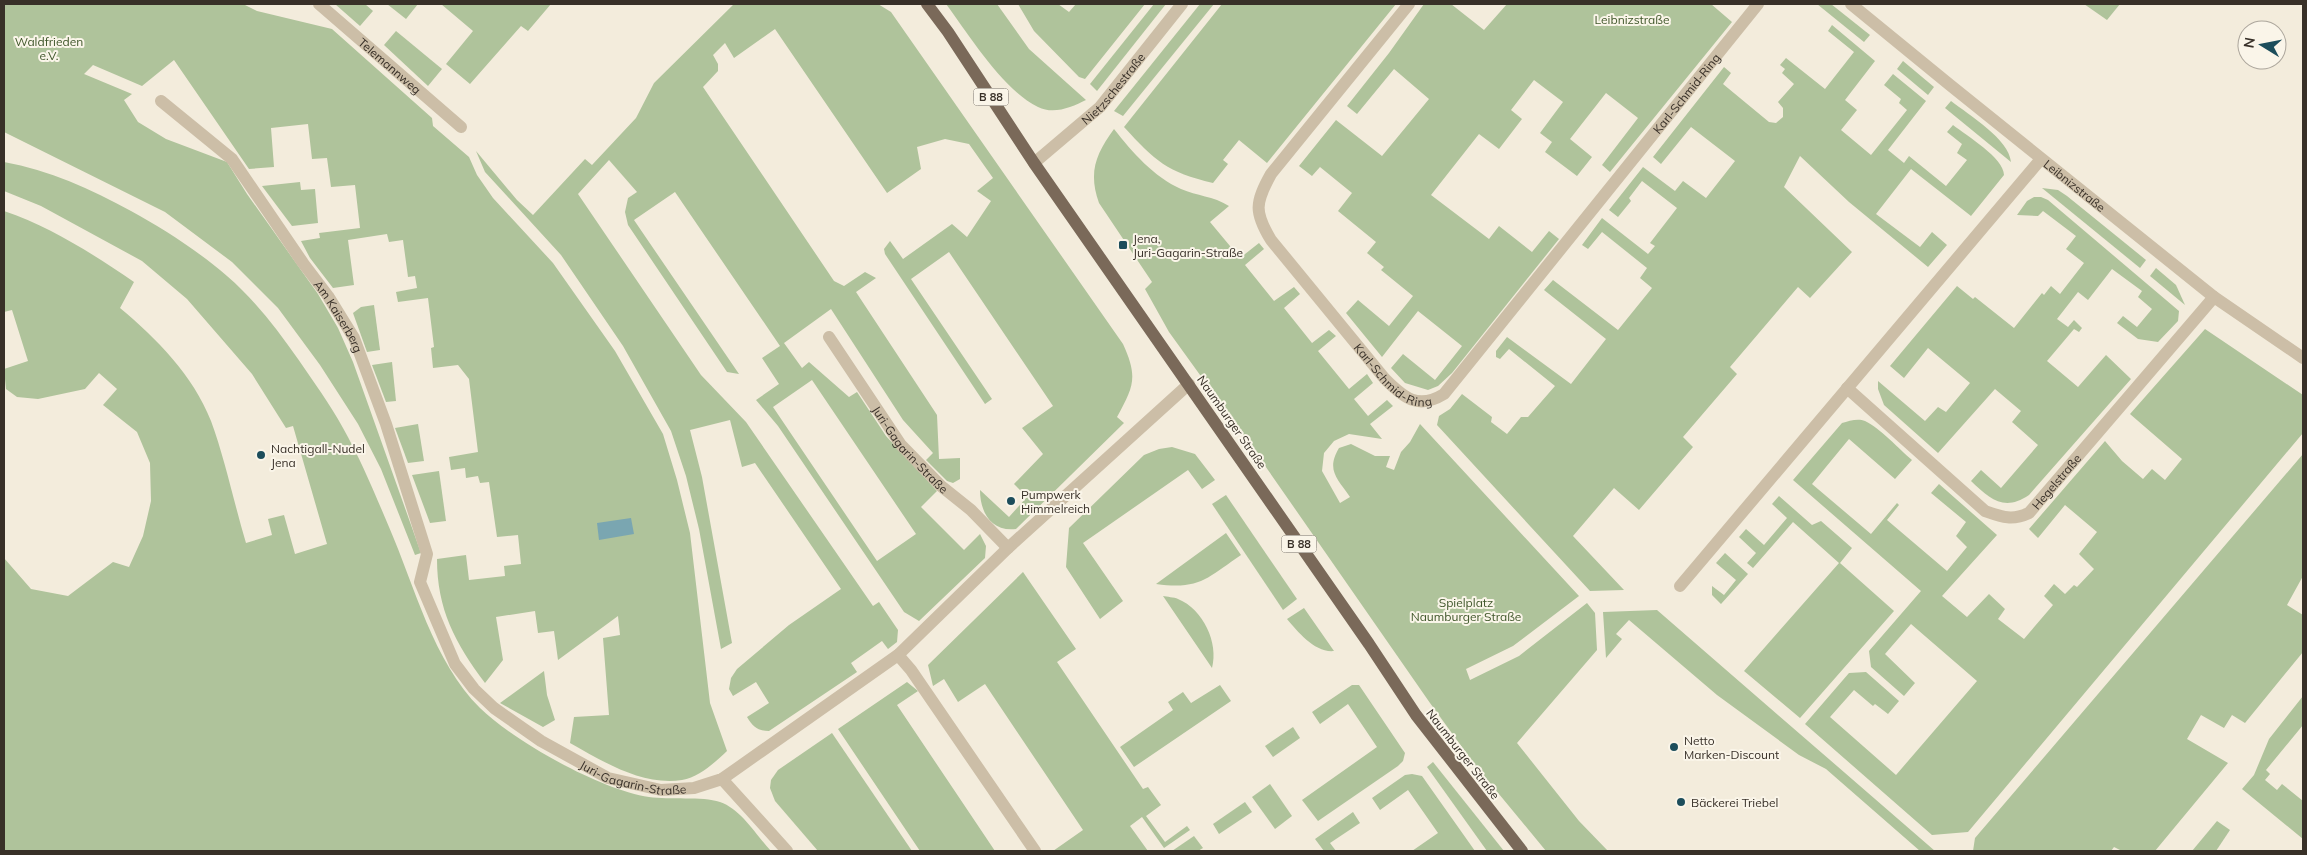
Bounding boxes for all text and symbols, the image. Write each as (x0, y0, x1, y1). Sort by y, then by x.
park label: Leibnizstraße (1595, 12, 1669, 27)
north arrow (2237, 20, 2287, 70)
park label: Waldfrieden e.V. (15, 34, 83, 63)
street label: Telemannweg (356, 34, 425, 97)
text: N (2239, 36, 2259, 50)
street label: Nietzschestraße (1078, 50, 1148, 127)
street label: Karl-Schmid-Ring (1649, 50, 1723, 136)
road number: B 88 (974, 88, 1008, 105)
street label: Leibnizstraße (2041, 156, 2109, 215)
place label: Jena, Juri-Gagarin-Straße (1133, 231, 1243, 260)
marker: Jena, Juri-Gagarin-Straße (1117, 239, 1129, 251)
street label: Am Kaiserberg (311, 277, 366, 354)
street label: Karl-Schmid-Ring (1351, 340, 1433, 409)
street label: Naumburger Straße (1194, 372, 1270, 472)
street label: Juri-Gagarin-Straße (869, 403, 951, 496)
place label: Nachtigall-Nudel Jena (271, 441, 365, 470)
marker: Nachtigall-Nudel Jena (255, 449, 267, 461)
street label: Hegelstraße (2028, 451, 2084, 512)
place label: Pumpwerk Himmelreich (1021, 487, 1090, 516)
marker: Pumpwerk Himmelreich (1005, 495, 1017, 507)
road number: B 88 (1282, 536, 1316, 552)
park label: Spielplatz Naumburger Straße (1411, 595, 1521, 624)
street label: Naumburger Straße (1423, 706, 1503, 802)
place label: Netto Marken-Discount (1684, 733, 1779, 762)
marker: Netto Marken-Discount (1668, 741, 1680, 753)
street label: Juri-Gagarin-Straße (578, 757, 687, 798)
place label: Bäckerei Triebel (1691, 795, 1778, 810)
marker: Bäckerei Triebel (1675, 796, 1687, 808)

